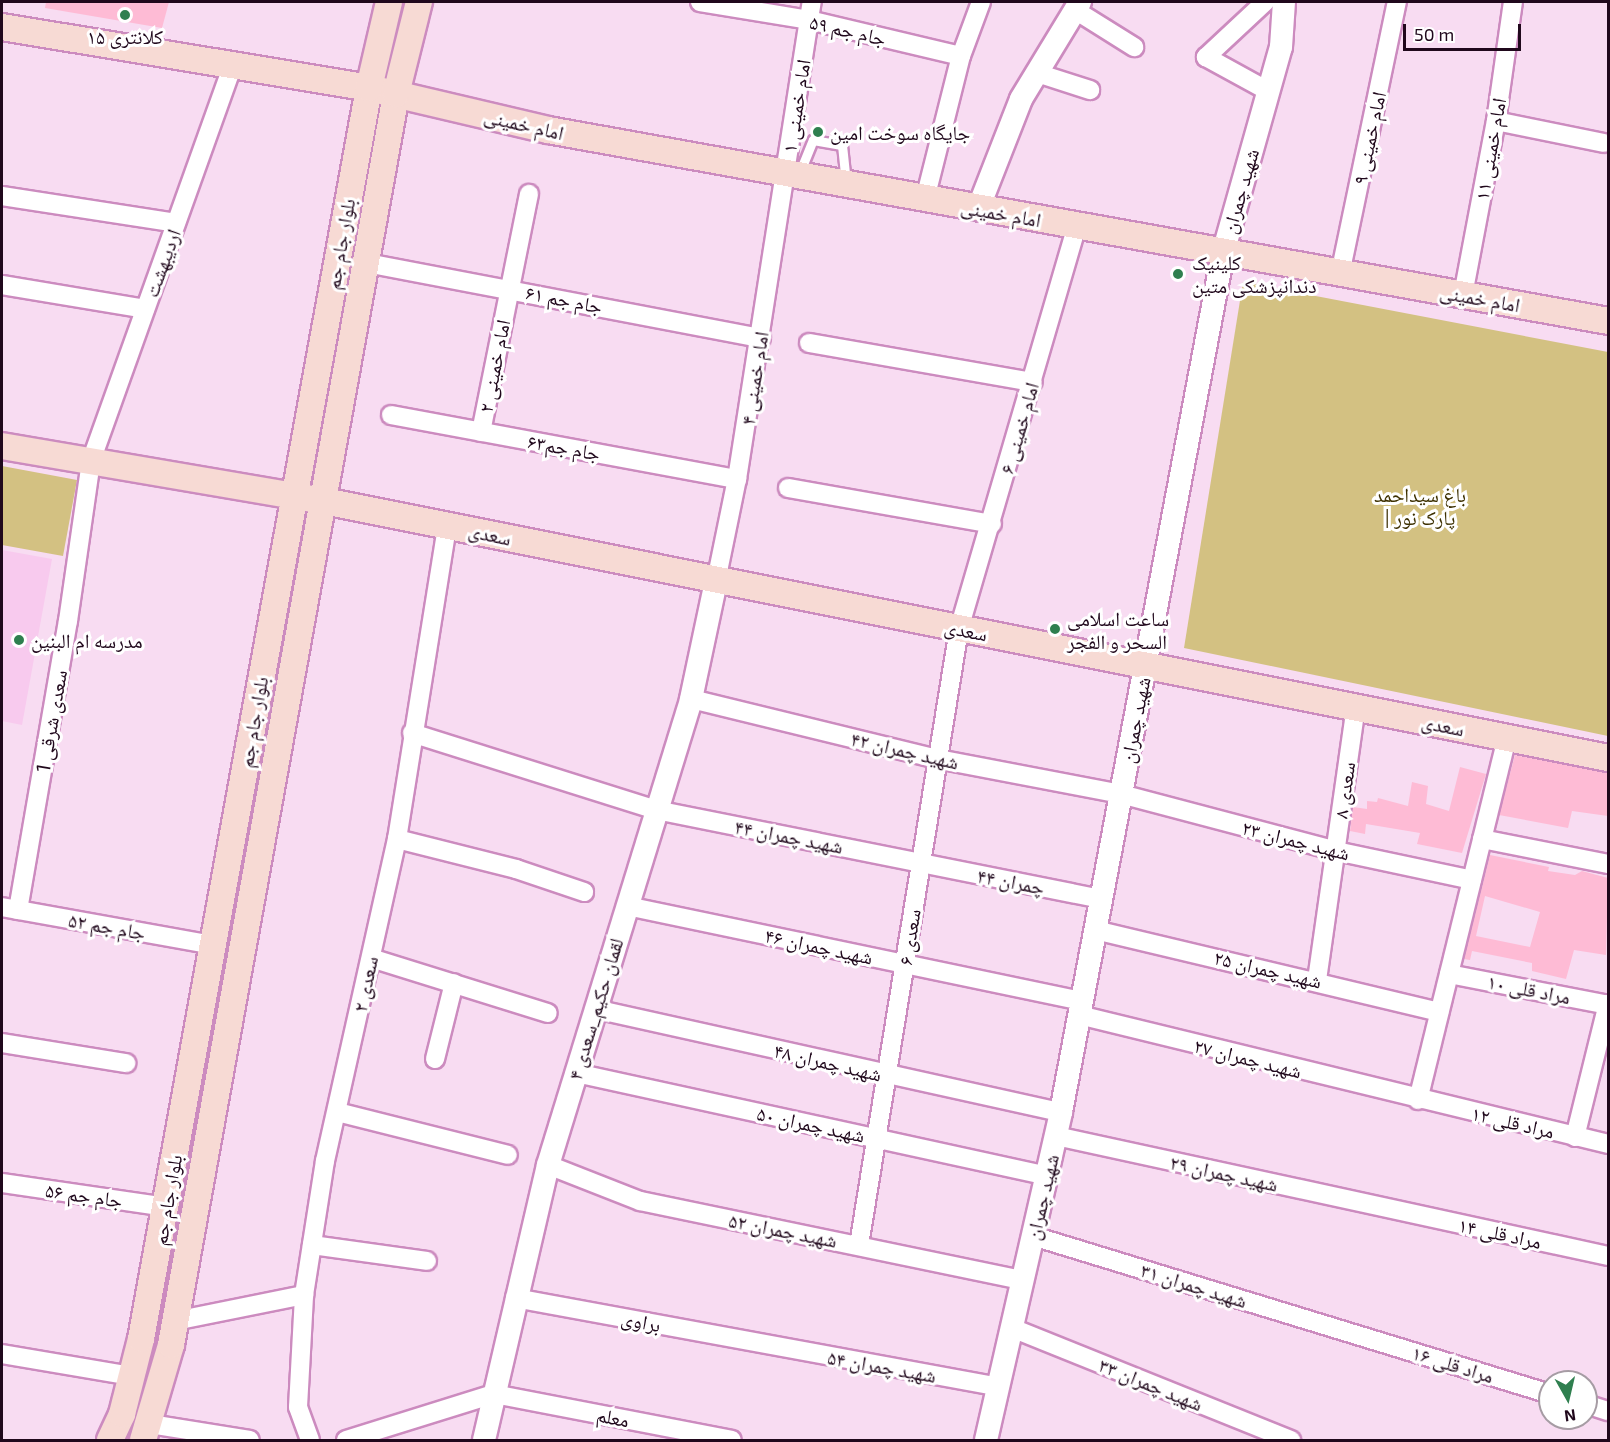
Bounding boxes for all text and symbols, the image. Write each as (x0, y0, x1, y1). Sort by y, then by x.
marker: کلانتری ۱۵ (118, 8, 132, 22)
street label: جام جم ۵۹ (807, 10, 889, 50)
scale bar (1406, 12, 1524, 50)
text: 50 m (1414, 23, 1454, 45)
place label: کلانتری ۱۵ (87, 24, 163, 48)
street label: امام خمینی ۱ (777, 58, 815, 154)
street label: امام خمینی ۹ (1347, 89, 1391, 187)
street label: امام خمینی ۱۱ (1469, 96, 1511, 202)
street label: امام خمینی (482, 103, 566, 145)
place label: جایگاه سوخت امین (830, 120, 970, 144)
marker: جایگاه سوخت امین (811, 125, 825, 139)
street label: شهید چمران (1216, 146, 1264, 236)
street label: امام خمینی (959, 194, 1043, 232)
street label: بلوار جام جم (320, 197, 360, 291)
street label: اردیبهشت (139, 226, 185, 300)
place label: کلینیک دندانپزشکی متین (1192, 250, 1317, 297)
marker: کلینیک دندانپزشکی متین (1169, 265, 1187, 283)
street label: امام خمینی (1438, 279, 1522, 317)
street label: جام جم ۶۱ (524, 280, 604, 318)
street label: امام خمینی ۲ (473, 317, 515, 415)
street label: امام خمینی ۴ (735, 330, 773, 426)
street label: امام خمینی ۶ (994, 379, 1044, 477)
street label: جام جم۶۳ (526, 429, 602, 465)
park label: باغ سیداحمد | پارک نور (1374, 483, 1466, 530)
street label: سعدی (466, 518, 514, 550)
place label: ساعت اسلامی السحر و الفجر (1067, 606, 1169, 653)
street label: سعدی (942, 614, 990, 646)
marker: ساعت اسلامی السحر و الفجر (1048, 622, 1062, 636)
place label: مدرسه ام البنین (31, 628, 143, 652)
marker: مدرسه ام البنین (12, 633, 26, 647)
street label: سعدی شرقی 1 (30, 668, 72, 774)
street label: بلوار جام جم (233, 675, 273, 769)
street label: شهید چمران (1115, 675, 1155, 765)
street label: سعدی (1419, 709, 1467, 741)
street label: شهید چمران ۴۲ (849, 726, 961, 774)
street label: سعدی ۸ (1328, 760, 1360, 820)
street label: شهید چمران ۴۴ (733, 814, 845, 858)
street label: شهید چمران ۲۳ (1240, 815, 1352, 865)
street label: چمران ۴۴ (975, 863, 1047, 899)
street label: جام جم ۵۲ (67, 907, 147, 945)
street label: سعدی ۶ (893, 907, 925, 967)
street label: شهید چمران ۴۶ (763, 923, 875, 969)
street label: لقمان حکیم_سعدی ۴ (562, 935, 628, 1083)
street label: شهید چمران ۲۵ (1212, 945, 1324, 993)
street label: سعدی ۲ (347, 954, 383, 1014)
street label: مراد قلی ۱۰ (1485, 969, 1573, 1009)
street label: شهید چمران ۲۷ (1192, 1033, 1304, 1083)
street label: شهید چمران ۴۸ (772, 1038, 884, 1086)
street label: شهید چمران ۵۰ (755, 1101, 867, 1147)
street label: مراد قلی ۱۲ (1469, 1101, 1557, 1143)
street label: شهید چمران ۲۹ (1168, 1150, 1280, 1196)
street label: شهید چمران (1020, 1152, 1064, 1242)
street label: بلوار جام جم (147, 1153, 187, 1247)
street label: جام جم ۵۶ (44, 1178, 124, 1212)
street label: شهید چمران ۵۲ (727, 1208, 839, 1252)
street label: مراد قلی ۱۴ (1456, 1213, 1544, 1253)
street label: شهید چمران ۳۱ (1138, 1257, 1250, 1313)
street label: براوی (619, 1305, 663, 1337)
street label: مراد قلی ۱۶ (1409, 1340, 1497, 1388)
street label: شهید چمران ۵۴ (826, 1345, 938, 1387)
street label: شهید چمران ۳۳ (1096, 1352, 1206, 1416)
north arrow (1538, 1370, 1598, 1430)
street label: معلم (595, 1402, 631, 1432)
text: N (1563, 1406, 1577, 1427)

